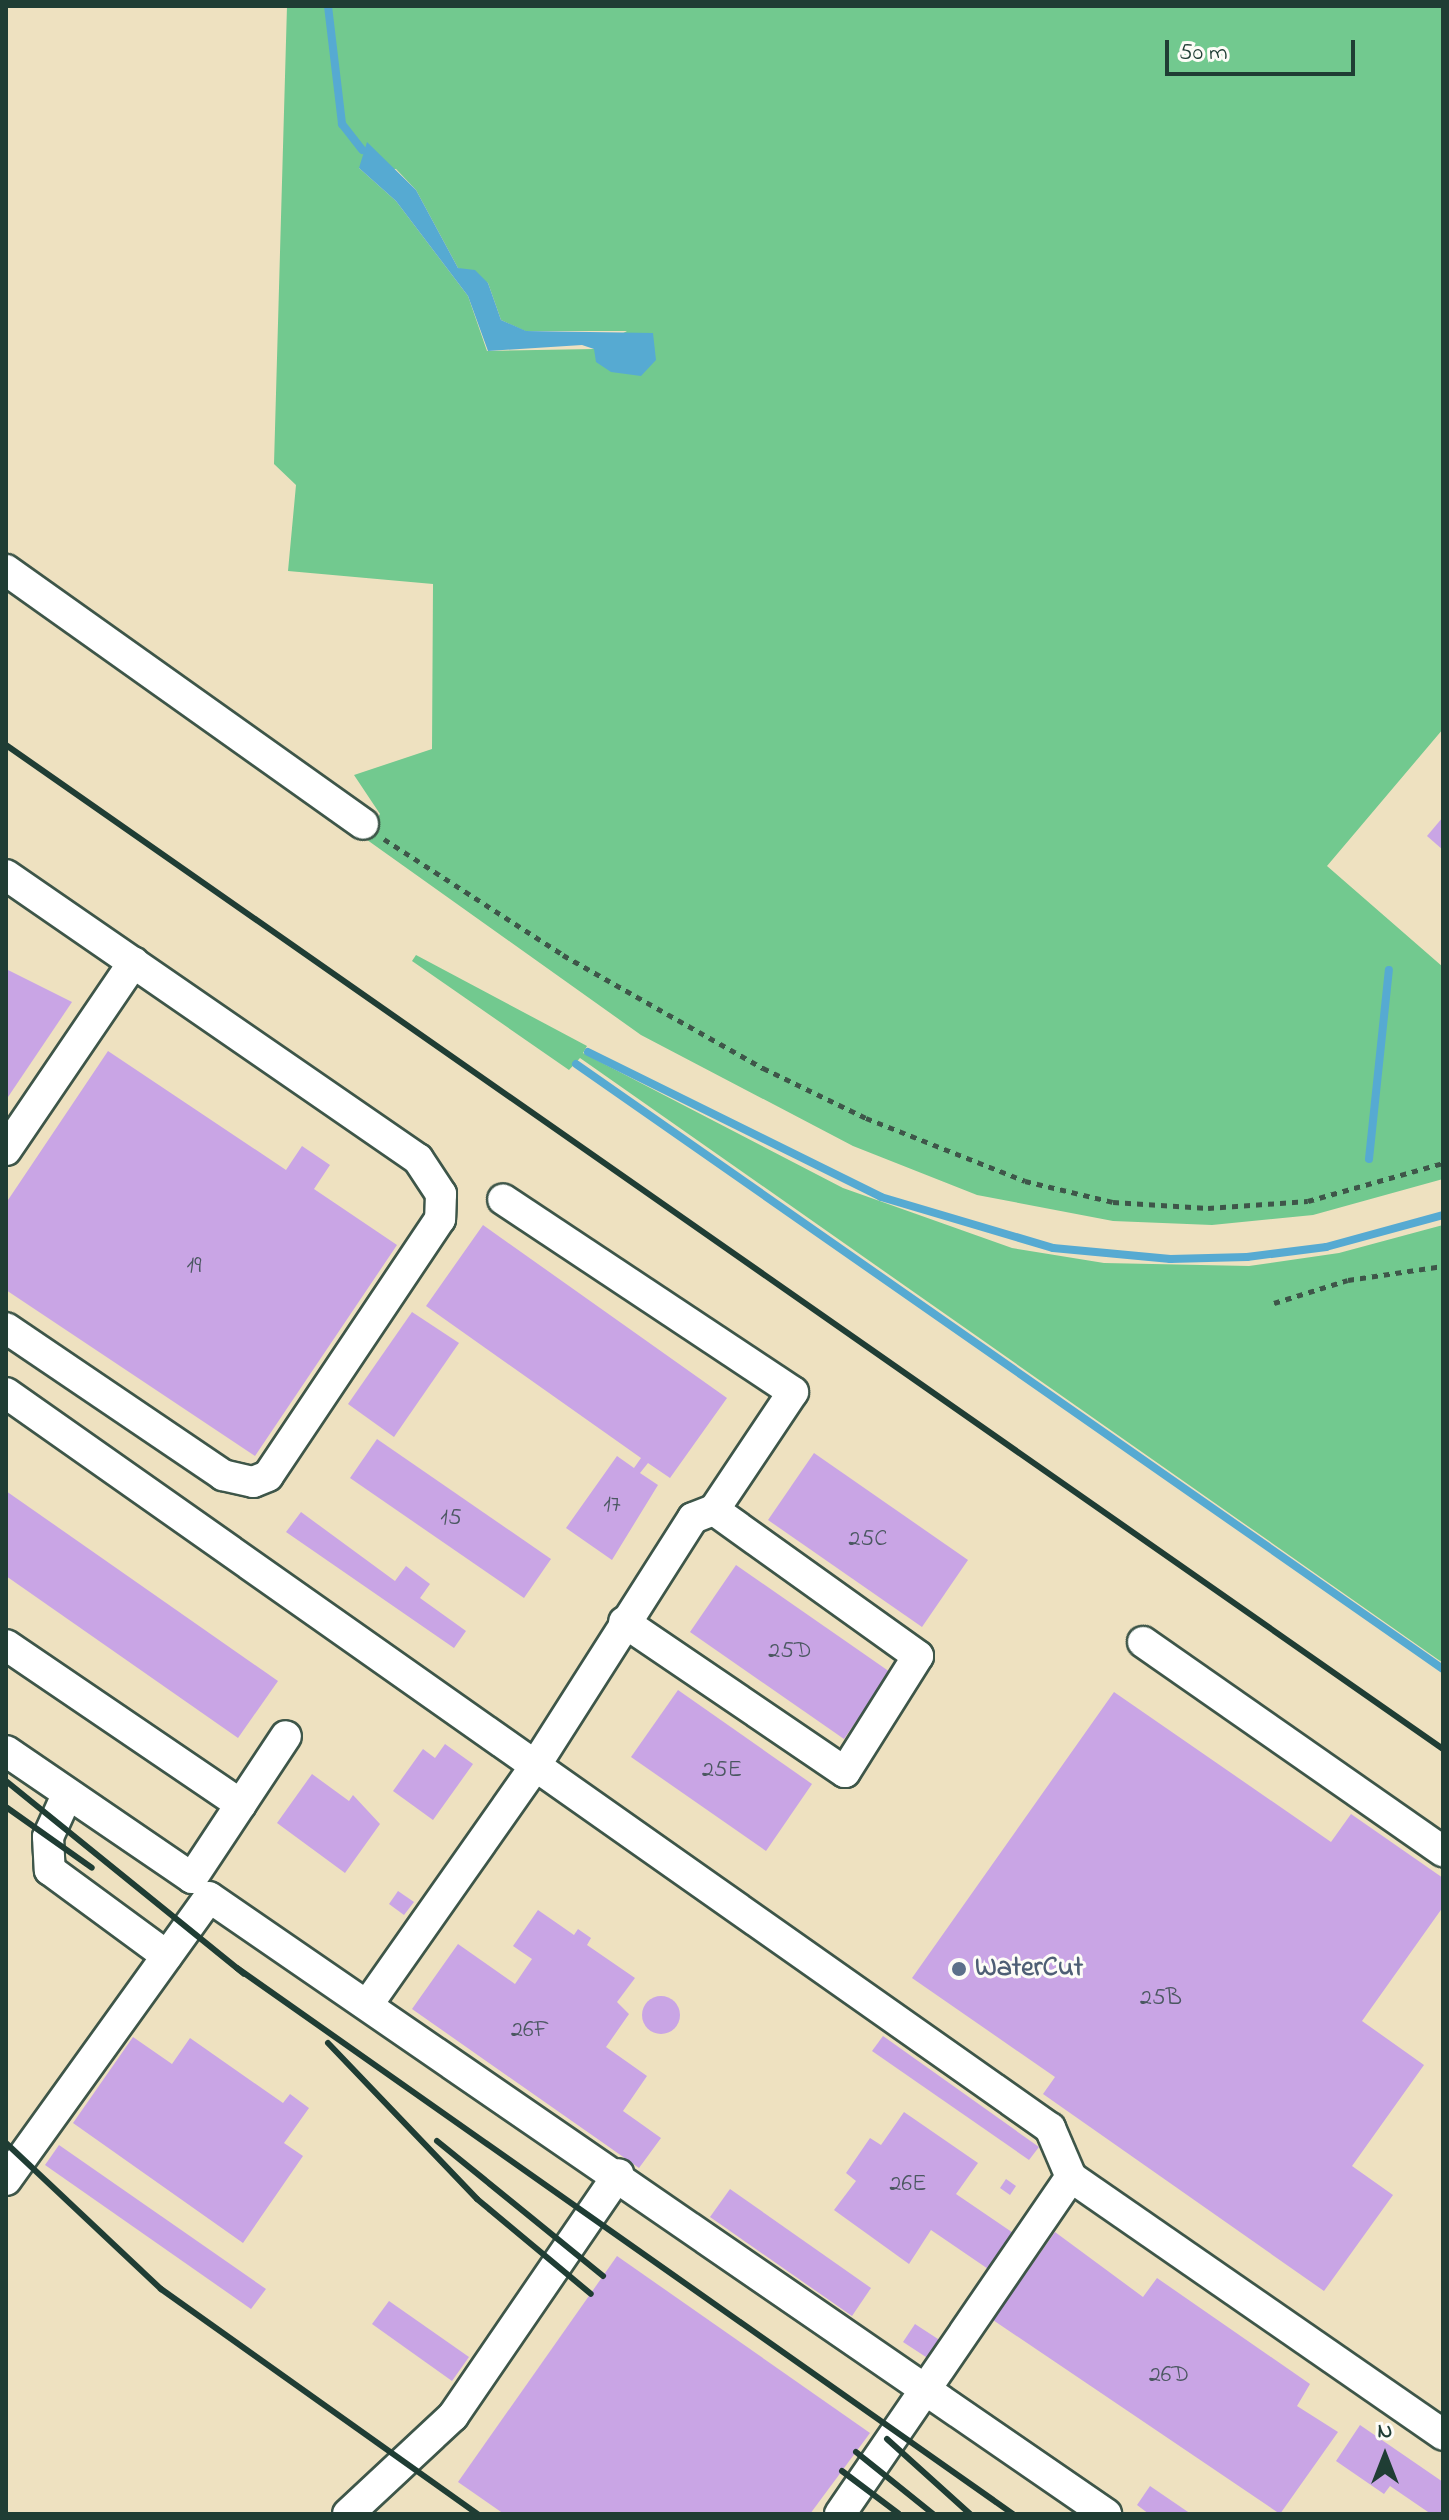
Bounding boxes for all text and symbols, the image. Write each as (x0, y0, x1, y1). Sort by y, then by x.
scale bar (1169, 24, 1359, 74)
text: 50 m (1179, 36, 1228, 71)
house number: 19 (187, 1253, 201, 1281)
house number: 17 (603, 1492, 621, 1520)
house number: 15 (440, 1505, 462, 1533)
house number: 25C (849, 1526, 887, 1554)
house number: 25D (768, 1638, 812, 1666)
house number: 25E (702, 1757, 742, 1785)
place label: WaterCut (975, 1952, 1083, 1986)
marker: WaterCut (950, 1960, 968, 1978)
house number: 25B (1140, 1985, 1182, 2013)
house number: 26F (511, 2017, 549, 2045)
house number: 26E (889, 2171, 927, 2199)
house number: 26D (1149, 2362, 1189, 2390)
north arrow (1345, 2416, 1425, 2496)
text: N (1378, 2416, 1392, 2448)

